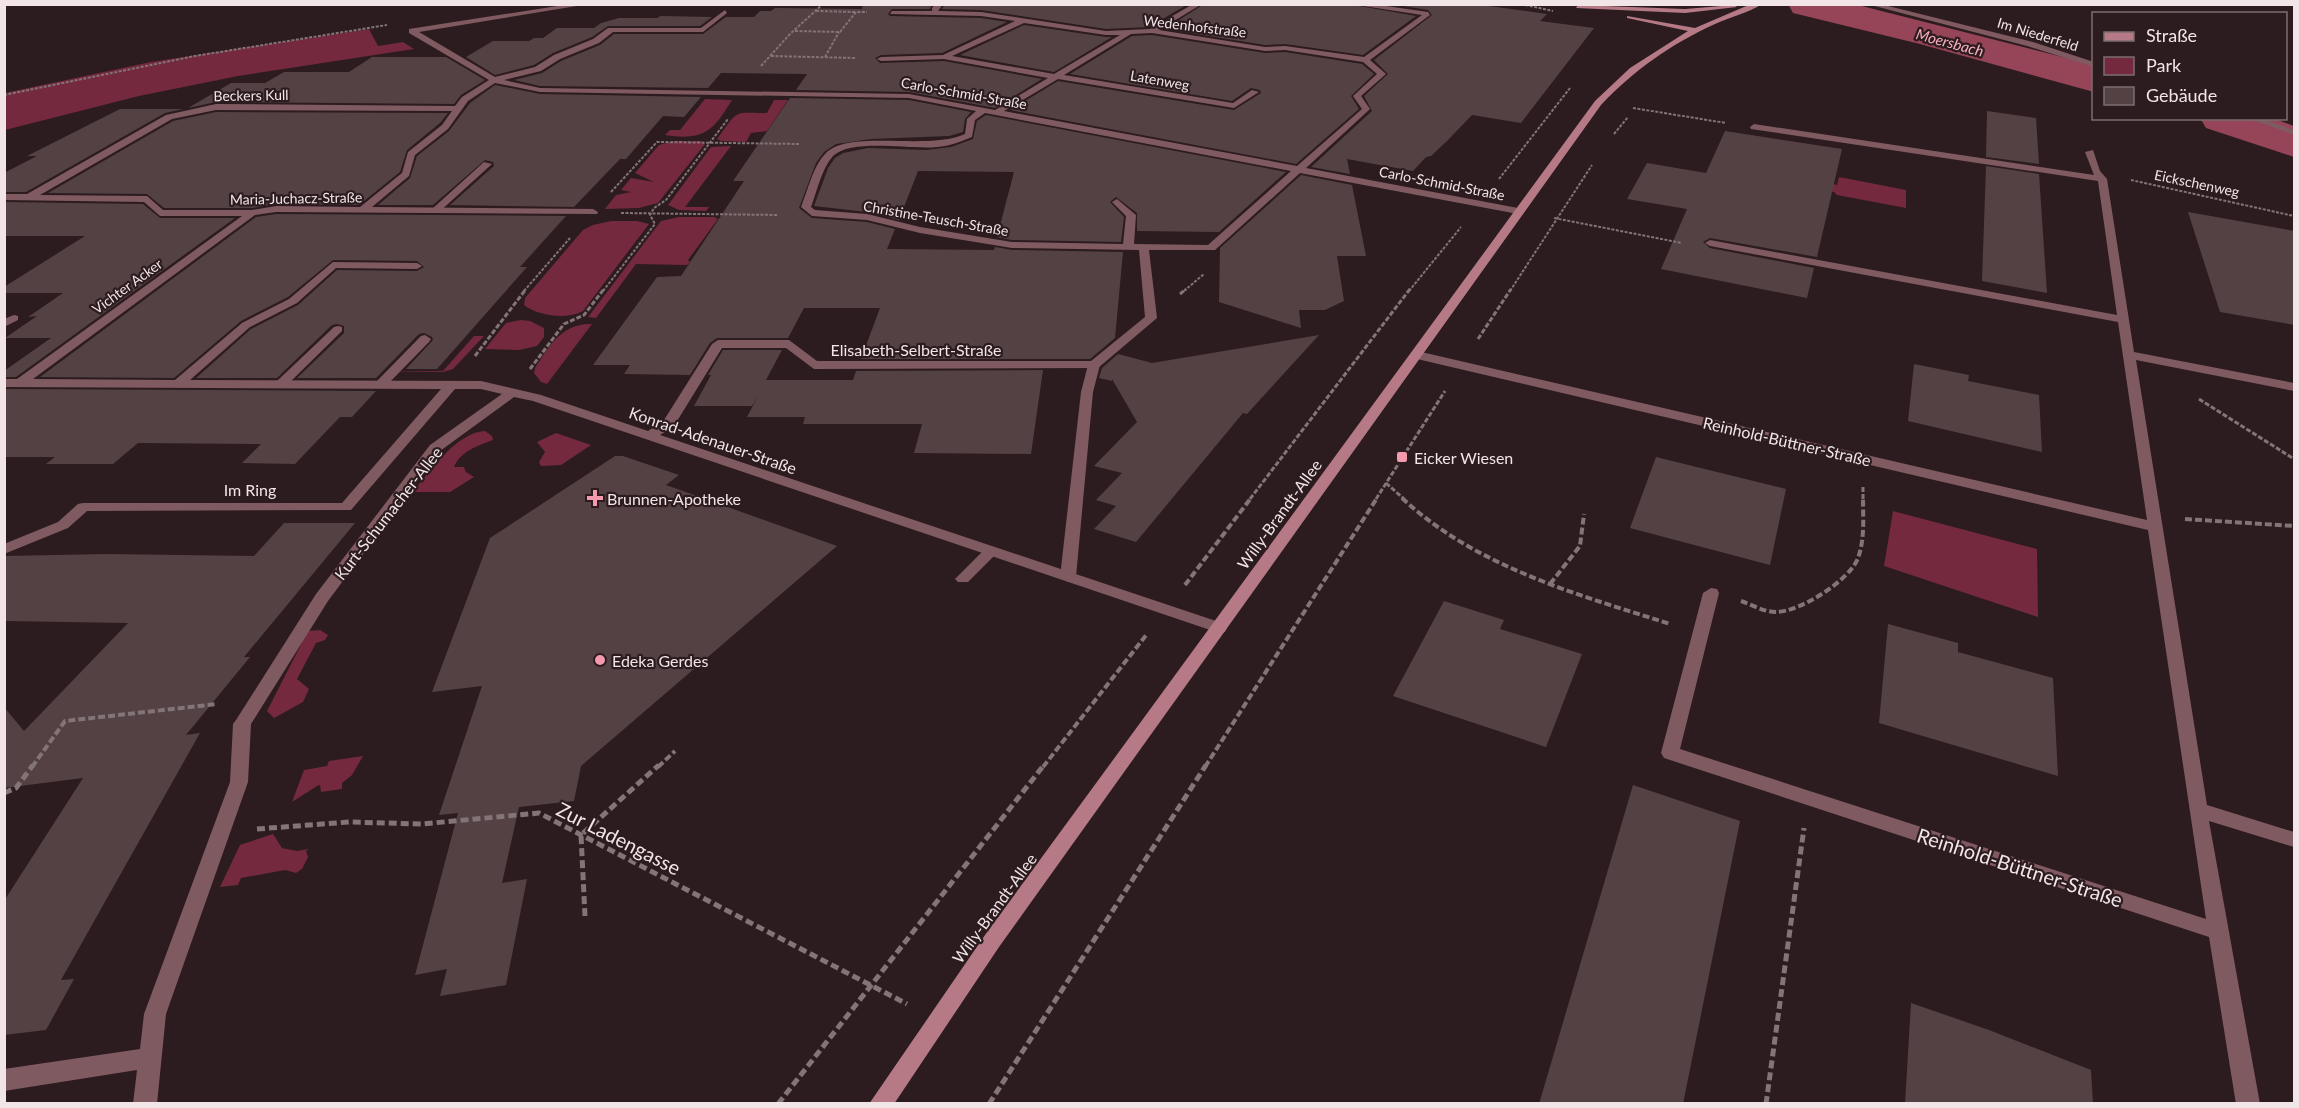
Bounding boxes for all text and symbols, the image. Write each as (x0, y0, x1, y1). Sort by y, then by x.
street label: Wedenhofstraße (1143, 11, 1247, 41)
legend (2092, 12, 2287, 120)
street label: Im Niederfeld (1995, 14, 2081, 54)
water label: Moersbach (1914, 24, 1986, 60)
text: Straße (2146, 24, 2197, 46)
text: Park (2146, 54, 2182, 76)
street label: Latenweg (1129, 66, 1191, 94)
street label: Carlo-Schmid-Straße (900, 74, 1028, 112)
text: Gebäude (2146, 84, 2217, 106)
street label: Beckers Kull (213, 86, 289, 104)
street label: Carlo-Schmid-Straße (1378, 162, 1506, 204)
street label: Eickschenweg (2153, 166, 2241, 200)
street label: Maria-Juchacz-Straße (230, 188, 362, 208)
street label: Christine-Teusch-Straße (862, 197, 1010, 239)
street label: Vichter Acker (89, 255, 165, 317)
street label: Elisabeth-Selbert-Straße (831, 340, 1001, 359)
street label: Konrad-Adenauer-Straße (627, 402, 799, 478)
street label: Reinhold-Büttner-Straße (1701, 412, 1873, 470)
street label: Kurt-Schumacher-Allee (330, 443, 446, 583)
place label: Eicker Wiesen (1414, 448, 1513, 467)
marker: Eicker Wiesen (1395, 450, 1409, 464)
street label: Willy-Brandt-Allee (1233, 456, 1325, 572)
street label: Im Ring (224, 480, 276, 499)
place label: Brunnen-Apotheke (607, 489, 741, 508)
marker: Brunnen-Apotheke (588, 491, 602, 505)
place label: Edeka Gerdes (612, 651, 708, 670)
marker: Edeka Gerdes (593, 653, 607, 667)
street label: Zur Ladengasse (553, 796, 685, 880)
street label: Reinhold-Büttner-Straße (1914, 822, 2126, 912)
street label: Willy-Brandt-Allee (948, 850, 1040, 966)

